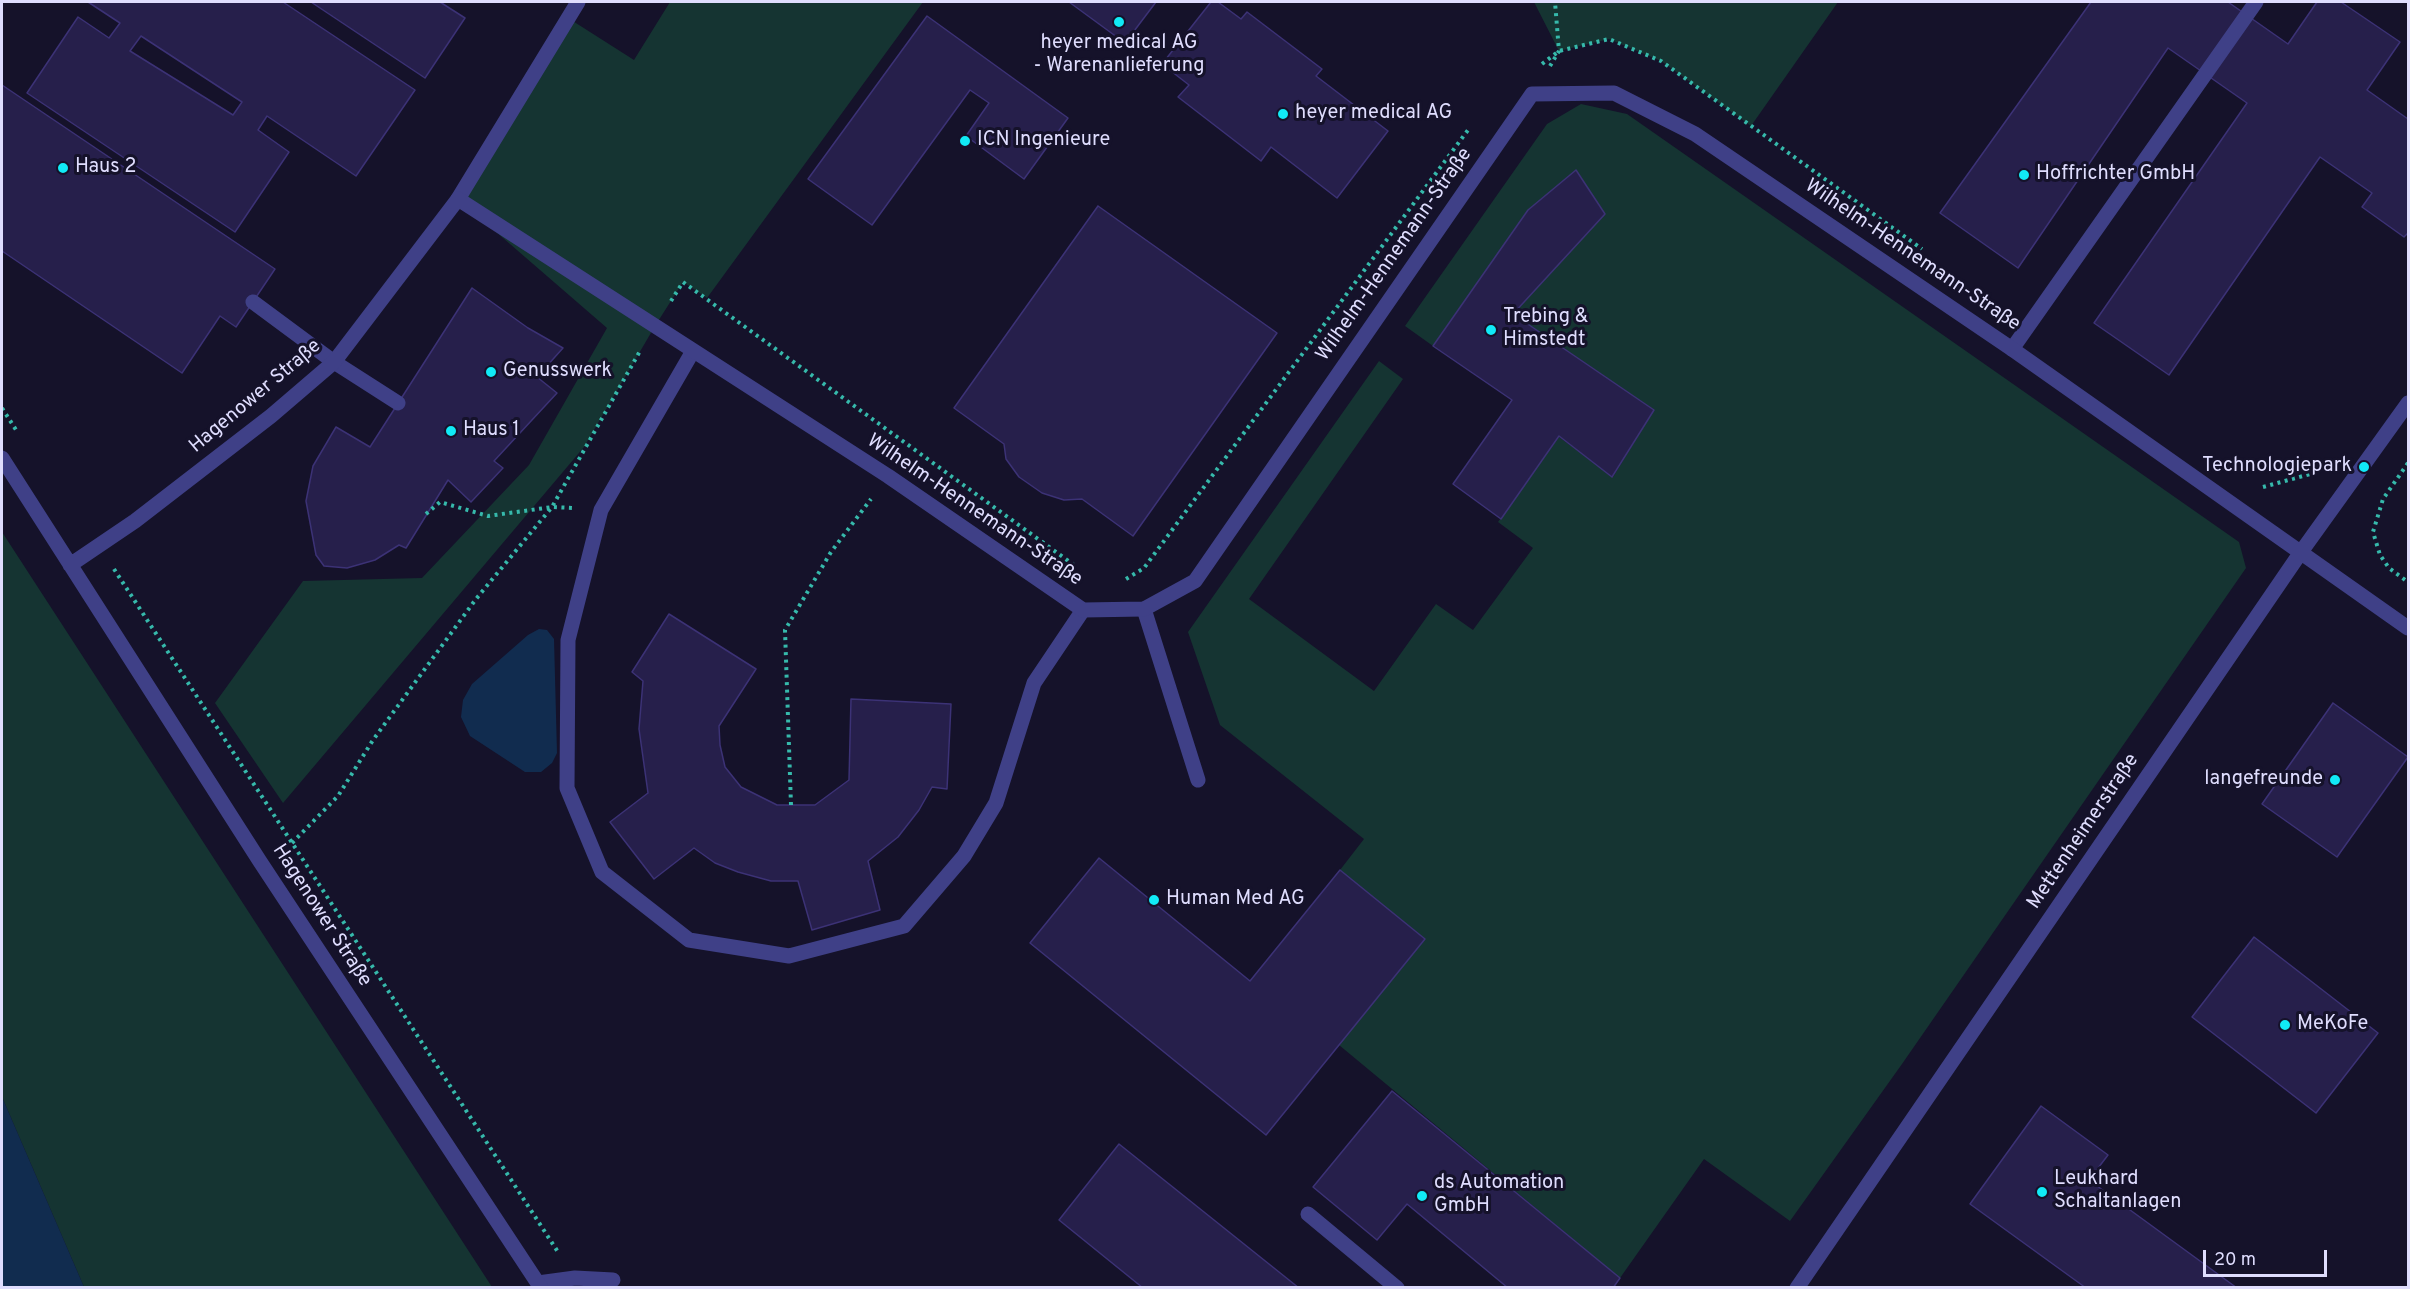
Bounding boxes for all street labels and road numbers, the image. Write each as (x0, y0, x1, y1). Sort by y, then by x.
street label: Wilhelm-Hennemann-Straße (1312, 144, 1478, 366)
street label: Wilhelm-Hennemann-Straße (1800, 175, 2024, 337)
street label: Hagenower Straße (185, 335, 327, 459)
street label: Wilhelm-Hennemann-Straße (862, 430, 1086, 592)
street label: Mettenheimerstraße (2023, 750, 2145, 914)
street label: Hagenower Straße (266, 840, 376, 992)

